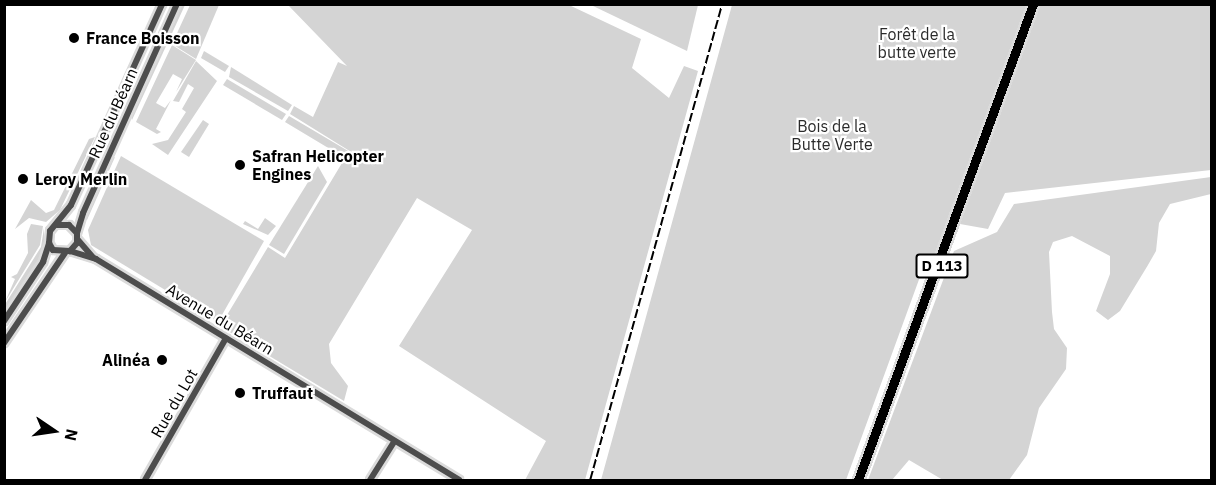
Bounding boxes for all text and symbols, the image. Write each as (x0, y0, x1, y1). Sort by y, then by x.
park label: Forêt de la butte verte (878, 24, 956, 62)
place label: France Boisson (86, 28, 200, 48)
marker: France Boisson (67, 31, 81, 45)
street label: Rue du Béarn (85, 65, 141, 161)
park label: Bois de la Butte Verte (791, 116, 873, 154)
place label: Safran Helicopter Engines (252, 146, 384, 184)
marker: Safran Helicopter Engines (233, 158, 247, 172)
place label: Leroy Merlin (35, 169, 127, 189)
marker: Leroy Merlin (16, 172, 30, 186)
road number: D 113 (915, 254, 969, 278)
street label: Avenue du Béarn (163, 279, 277, 359)
place label: Alinéa (102, 350, 150, 370)
marker: Alinéa (155, 353, 169, 367)
street label: Rue du Lot (147, 365, 201, 441)
place label: Truffaut (252, 383, 313, 403)
marker: Truffaut (233, 386, 247, 400)
north arrow (24, 401, 84, 461)
text: N (60, 427, 83, 443)

